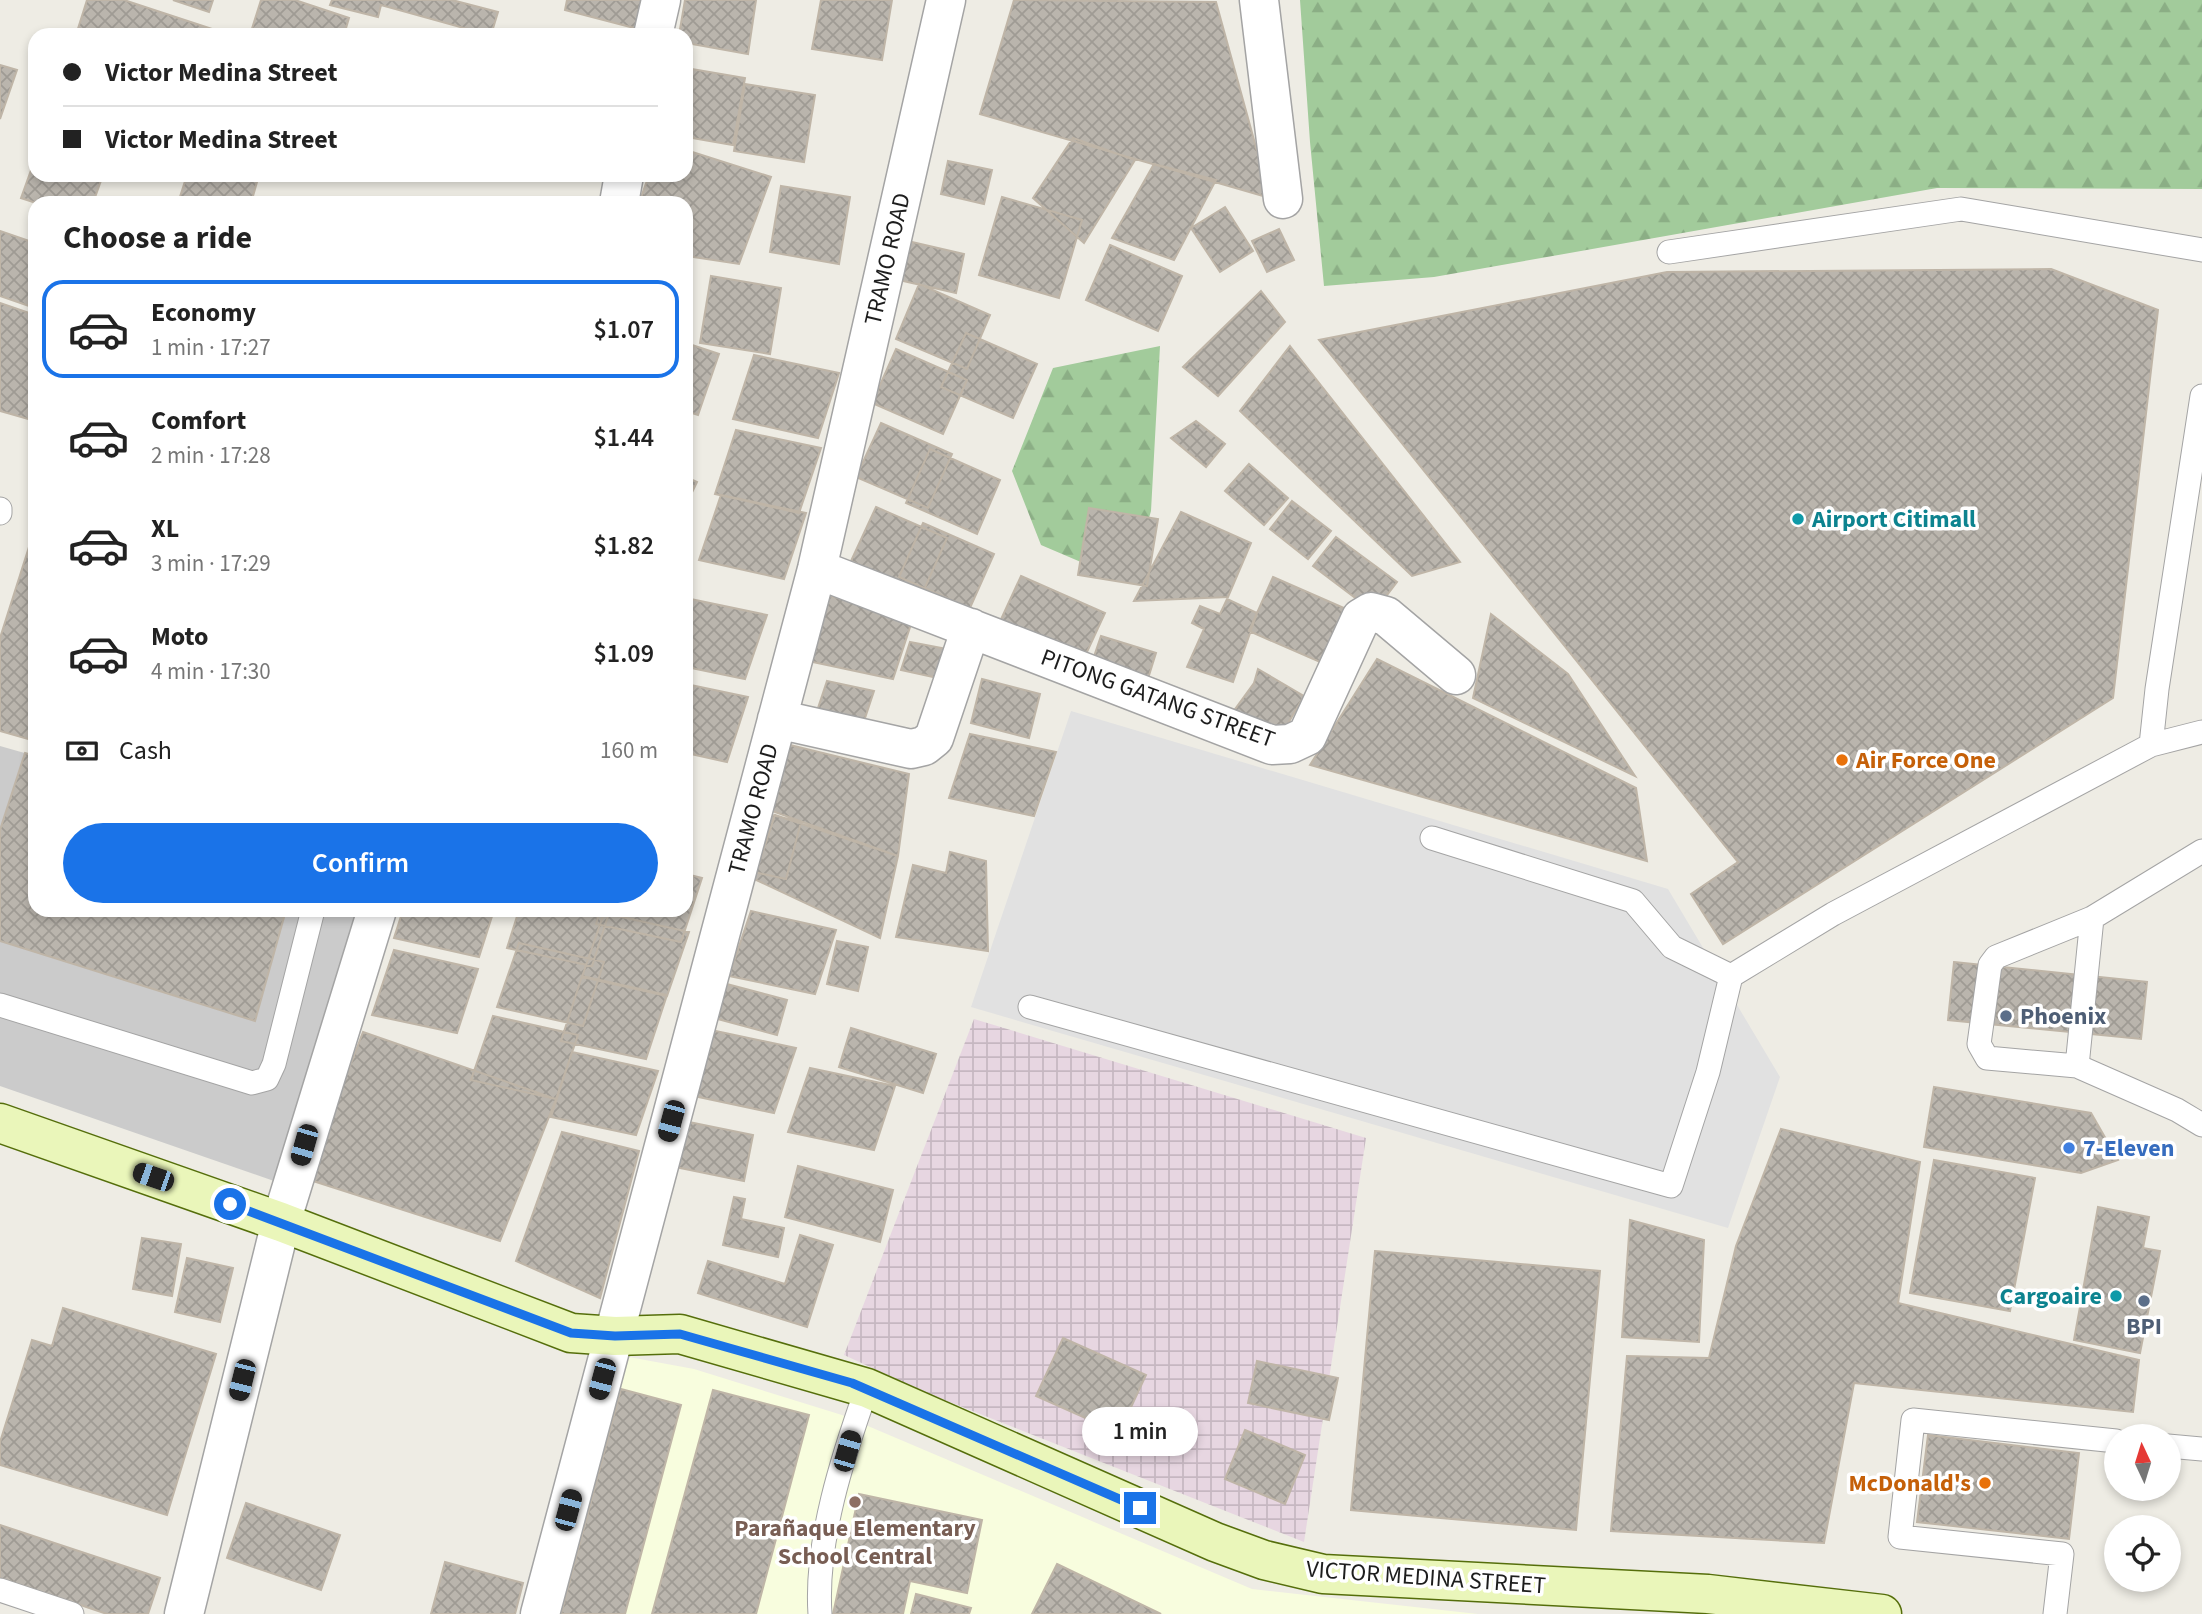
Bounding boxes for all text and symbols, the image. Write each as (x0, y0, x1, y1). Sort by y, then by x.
text: Victor Medina Street (105, 54, 338, 91)
text: Victor Medina Street (105, 121, 338, 158)
street label: TRAMO ROAD (855, 190, 920, 329)
text: Choose a ride (63, 215, 252, 261)
text: Economy (151, 294, 256, 331)
icon: car (67, 298, 130, 361)
text: $1.07 (593, 311, 654, 348)
text: 1 min · 17:27 (151, 331, 271, 364)
text: Comfort (151, 402, 246, 439)
icon: car (67, 406, 130, 469)
text: $1.44 (593, 419, 654, 456)
text: 2 min · 17:28 (151, 439, 271, 472)
place label: Airport Citimall (1811, 502, 1976, 537)
text: XL (151, 510, 179, 547)
marker: Airport Citimall (1790, 511, 1806, 527)
icon: car (67, 514, 130, 577)
text: $1.82 (593, 527, 654, 564)
text: 3 min · 17:29 (151, 547, 271, 580)
text: Moto (151, 618, 208, 655)
icon: car (67, 622, 130, 685)
text: $1.09 (593, 635, 654, 672)
street label: PITONG GATANG STREET (1036, 640, 1280, 757)
text: 4 min · 17:30 (151, 655, 271, 688)
icon: cash (63, 732, 101, 770)
text: Cash (119, 732, 172, 769)
text: 160 m (600, 734, 658, 767)
street label: TRAMO ROAD (719, 739, 788, 879)
place label: Air Force One (1855, 743, 1996, 778)
marker: Air Force One (1834, 752, 1850, 768)
button: Confirm (63, 823, 658, 903)
place label: Phoenix (2020, 999, 2106, 1034)
marker: Phoenix (1998, 1008, 2014, 1024)
car (656, 1098, 687, 1144)
car (289, 1122, 320, 1168)
place label: 7-Eleven (2083, 1131, 2174, 1166)
marker: 7-Eleven (2061, 1140, 2077, 1156)
car (130, 1160, 177, 1194)
route start (214, 1188, 246, 1220)
place label: Cargoaire (2000, 1279, 2102, 1314)
marker: Cargoaire (2108, 1288, 2124, 1304)
marker: BPI (2136, 1293, 2152, 1309)
place label: BPI (2126, 1309, 2162, 1344)
car (587, 1356, 618, 1402)
car (227, 1357, 258, 1403)
callout: 1 min (1082, 1406, 1198, 1456)
text: 1 min (1113, 1415, 1167, 1448)
north arrow (2104, 1424, 2180, 1502)
map controls (2104, 1424, 2181, 1592)
car (832, 1428, 863, 1474)
place label: McDonald's (1849, 1466, 1971, 1501)
marker: McDonald's (1977, 1475, 1993, 1491)
car (553, 1487, 584, 1533)
route end (1124, 1492, 1156, 1524)
marker: Parañaque Elementary School Central (847, 1494, 863, 1510)
place label: Parañaque Elementary School Central (734, 1511, 976, 1574)
button: locate (2104, 1515, 2181, 1592)
street label: VICTOR MEDINA STREET (1305, 1552, 1547, 1603)

